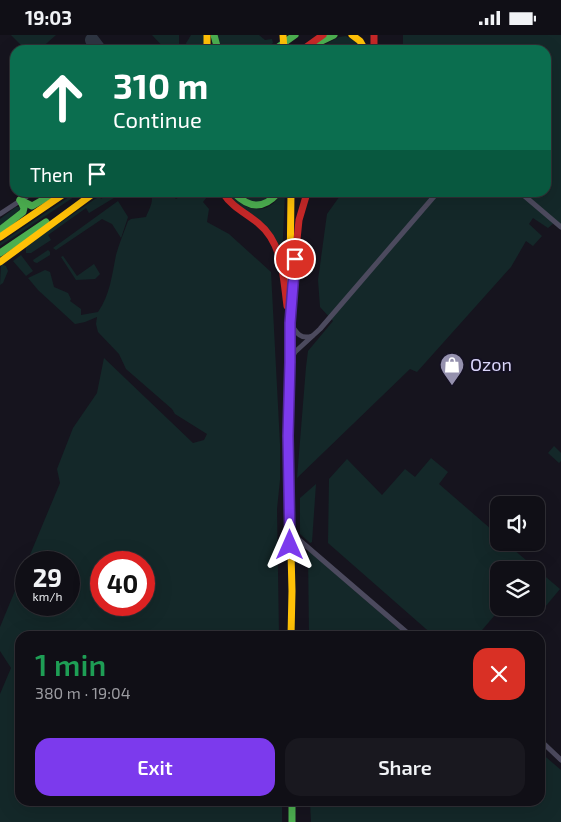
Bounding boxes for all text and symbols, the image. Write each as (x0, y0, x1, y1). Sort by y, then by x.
text: 19:03 (25, 6, 72, 29)
text: 310 m (113, 64, 208, 106)
icon: ahead (30, 65, 95, 130)
text: Continue (113, 106, 202, 132)
icon: arrive (83, 160, 111, 188)
text: Then (30, 163, 73, 186)
pin (274, 238, 316, 280)
icon: arrive (281, 245, 309, 273)
shop icon: Ozon (439, 352, 465, 386)
place label: Ozon (470, 353, 512, 375)
map controls (490, 496, 545, 616)
button: sound (490, 496, 545, 551)
position arrow (263, 518, 315, 570)
speed limit sign: 40 (90, 551, 155, 616)
button: layers (490, 561, 545, 616)
text: 29 (33, 562, 62, 592)
text: km/h (33, 589, 62, 603)
text: 1 min (35, 646, 106, 682)
button: close (473, 648, 525, 700)
text: 380 m · 19:04 (35, 683, 131, 702)
button: Exit (35, 738, 275, 796)
button: Share (285, 738, 525, 796)

